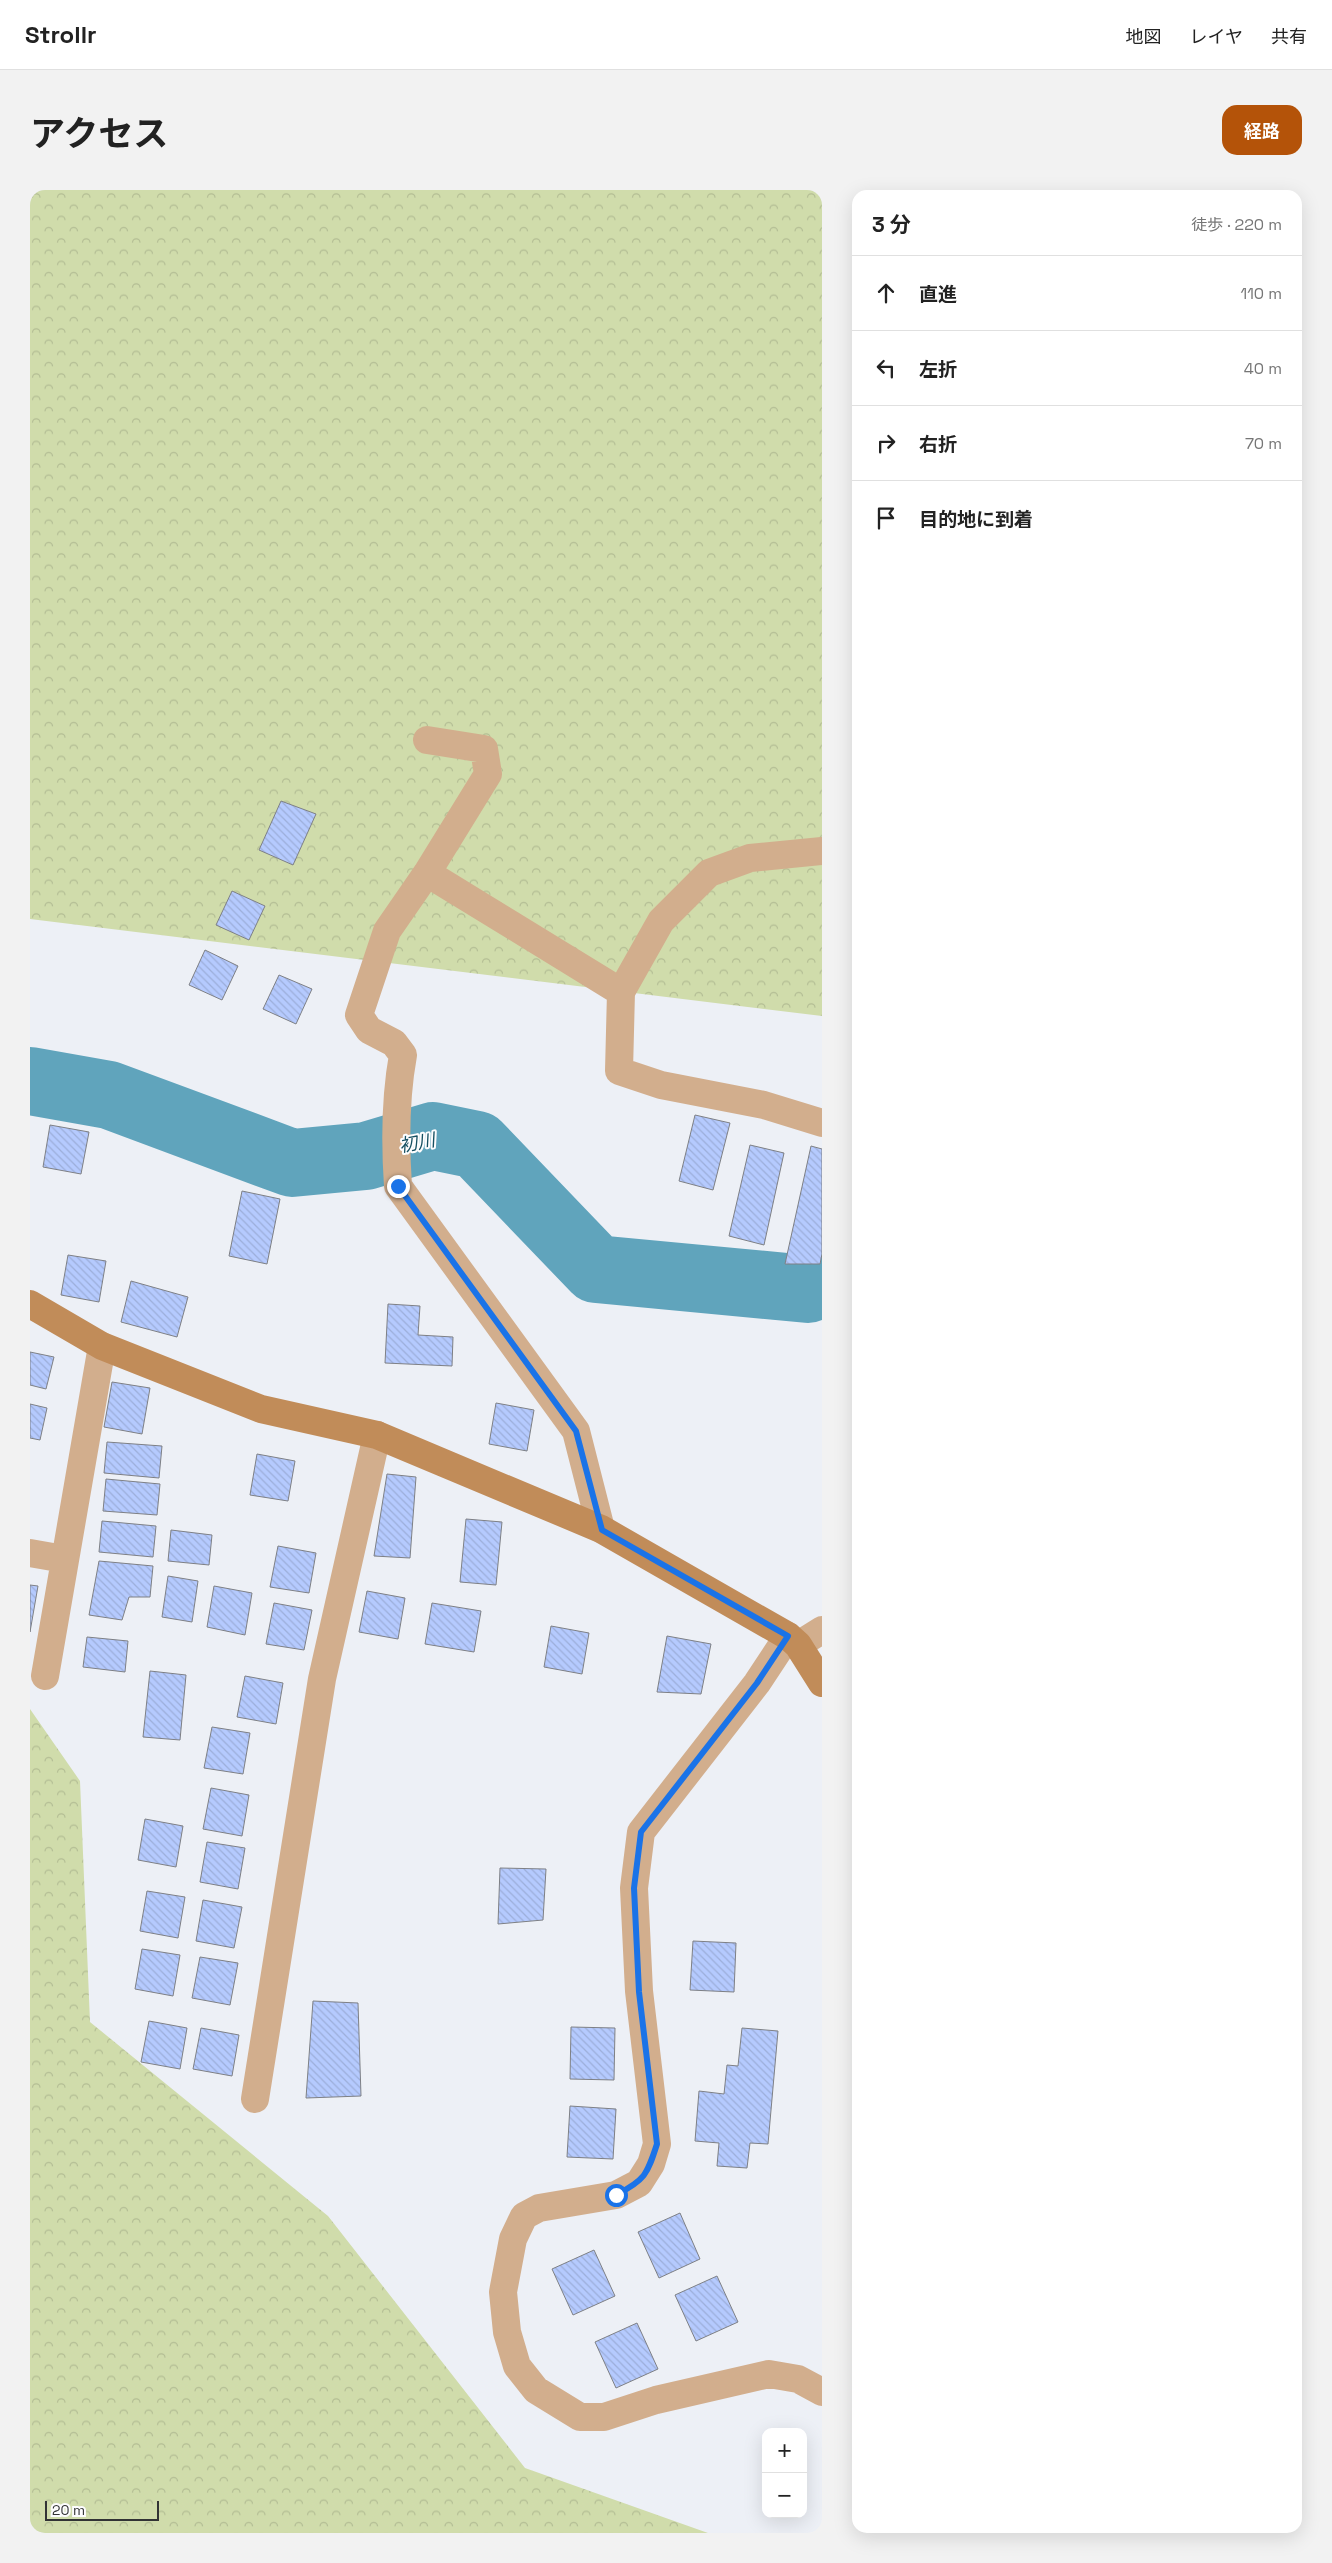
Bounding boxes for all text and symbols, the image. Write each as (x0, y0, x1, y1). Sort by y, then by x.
text: Strollr (25, 19, 97, 50)
text: 地図 (1126, 25, 1162, 48)
text: レイヤ (1190, 25, 1243, 48)
text: 共有 (1271, 25, 1307, 48)
button: 経路 (1222, 105, 1302, 155)
text: アクセス (30, 112, 168, 156)
text: 3 分 (872, 211, 911, 238)
text: 徒歩 · 220 m (1191, 214, 1282, 235)
icon: ahead (872, 279, 900, 307)
text: 直進 (919, 282, 957, 307)
text: 110 m (1240, 283, 1282, 304)
icon: left (872, 354, 900, 382)
text: 左折 (919, 357, 957, 382)
text: 40 m (1244, 358, 1282, 379)
icon: right (872, 429, 900, 457)
text: 右折 (919, 432, 957, 457)
text: 70 m (1245, 433, 1282, 454)
icon: arrive (872, 504, 900, 532)
text: 目的地に到着 (919, 507, 1033, 532)
water label: 初川 (397, 1127, 439, 1157)
route end (387, 1175, 410, 1198)
route start (605, 2184, 628, 2207)
map controls (762, 2428, 807, 2518)
button: + (762, 2428, 807, 2473)
button: − (762, 2473, 807, 2518)
scale bar (45, 2498, 159, 2521)
text: 20 m (52, 2501, 85, 2519)

